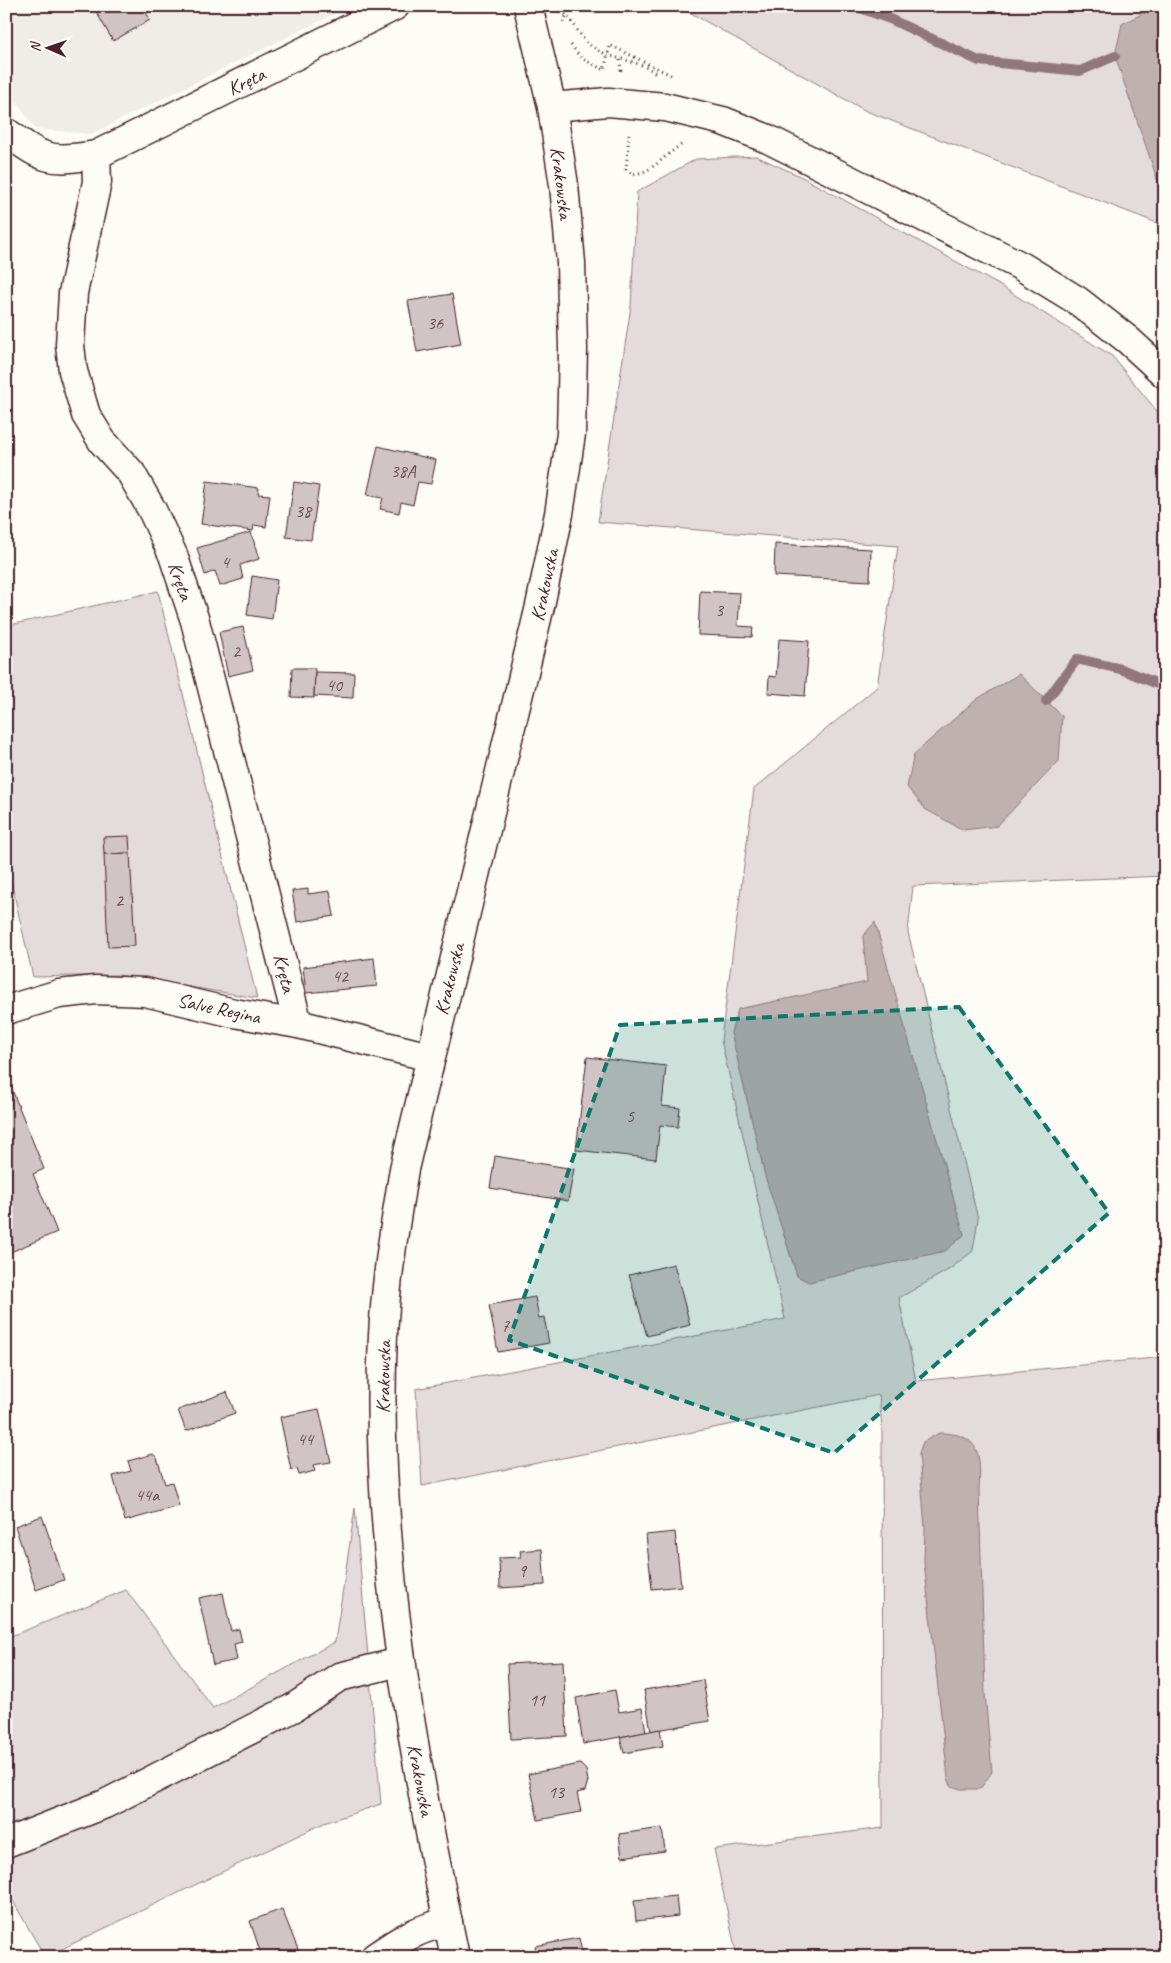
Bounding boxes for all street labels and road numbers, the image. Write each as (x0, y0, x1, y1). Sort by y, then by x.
street label: Kręta (223, 61, 270, 101)
street label: Krakowska (545, 145, 579, 223)
street label: Krakowska (525, 545, 565, 623)
street label: Kręta (162, 559, 199, 605)
street label: Krakowska (429, 939, 471, 1017)
street label: Kręta (268, 951, 302, 996)
street label: Salve Regina (175, 988, 264, 1030)
street label: Krakowska (370, 1339, 397, 1414)
street label: Krakowska (401, 1742, 440, 1820)

